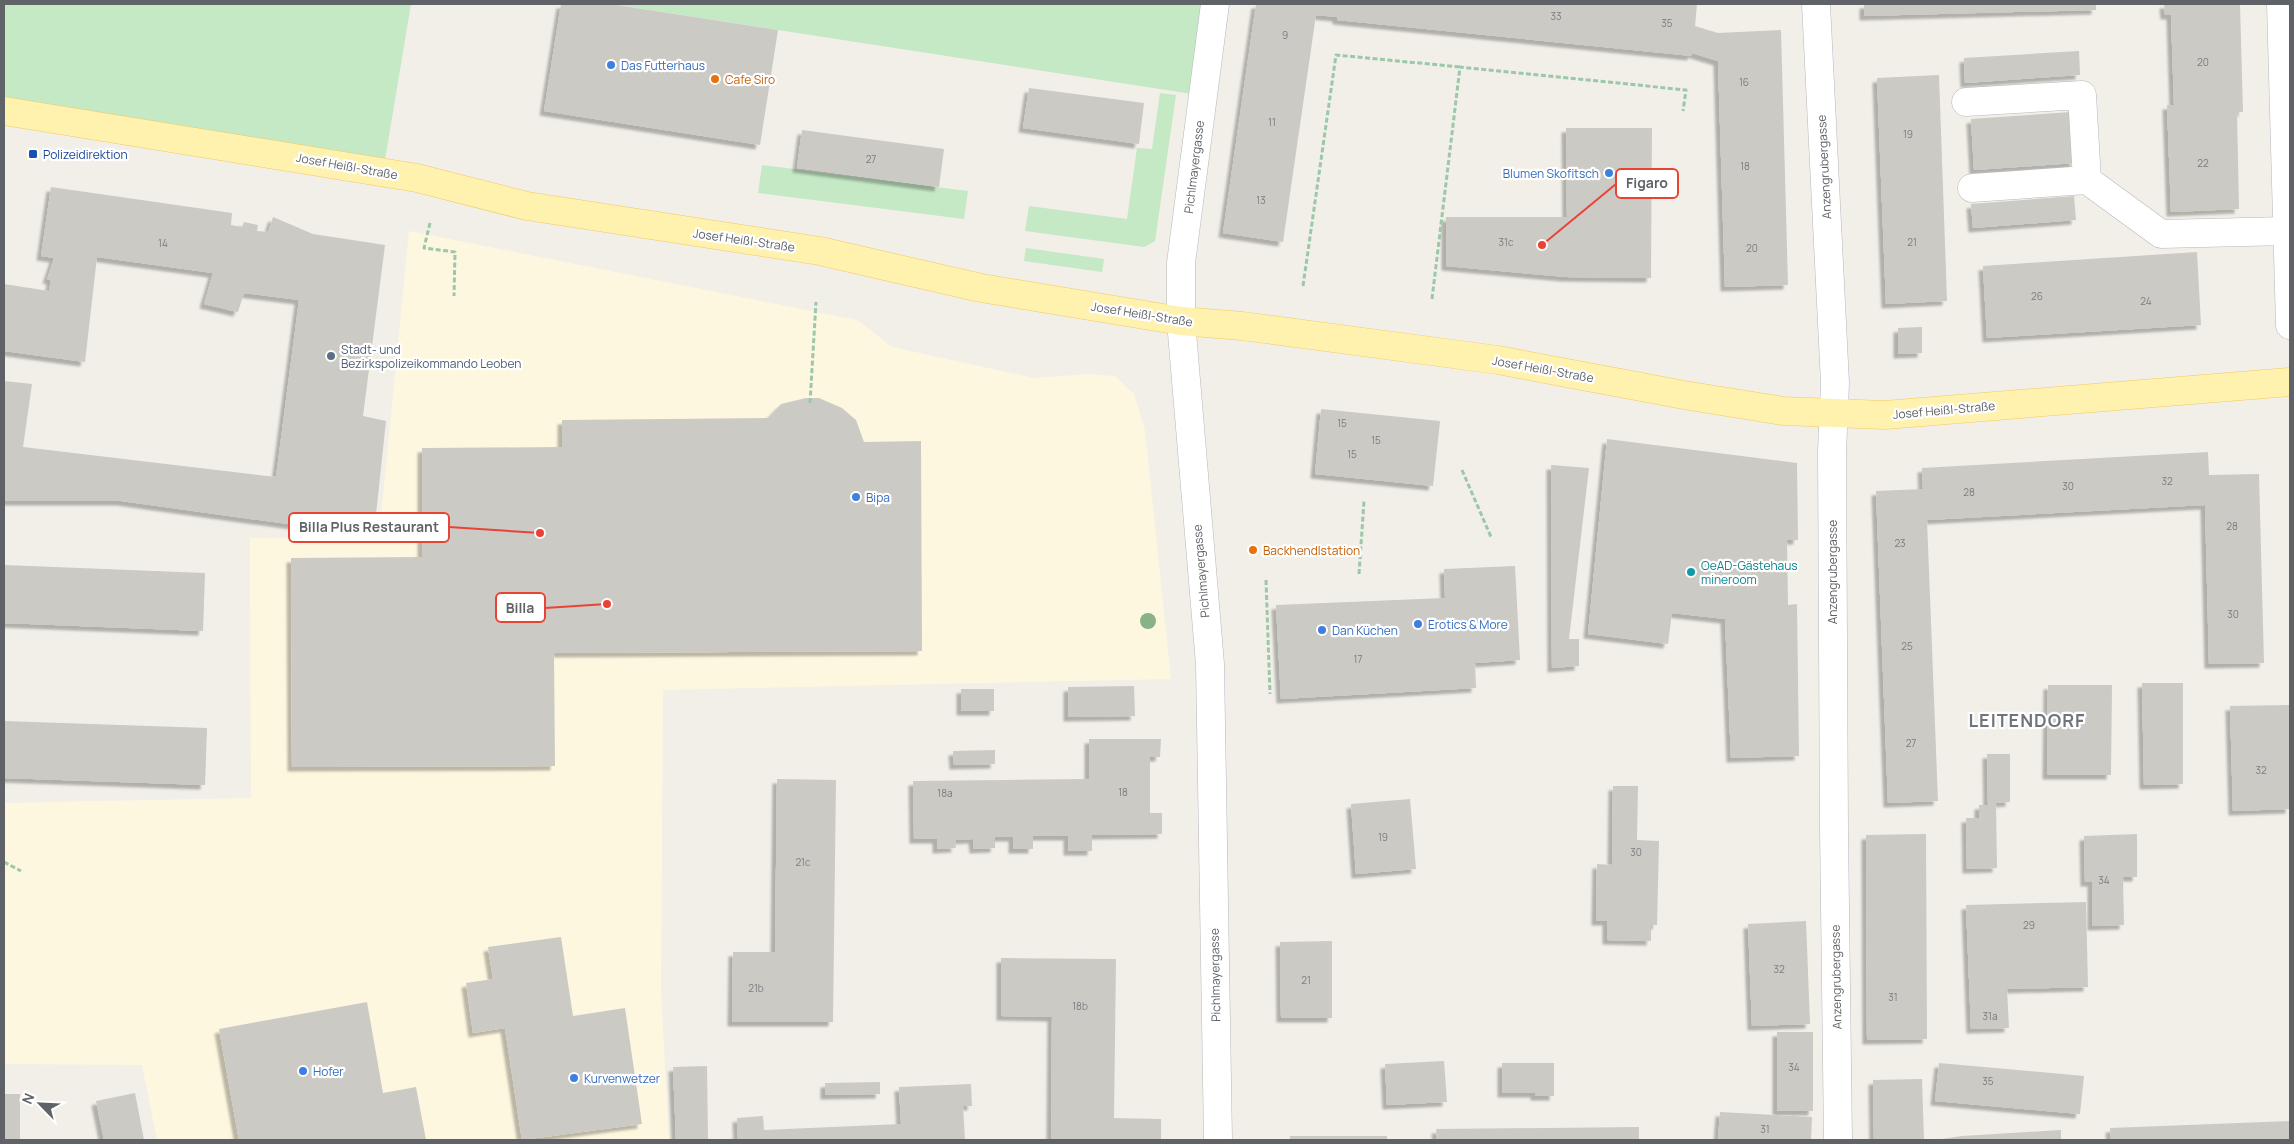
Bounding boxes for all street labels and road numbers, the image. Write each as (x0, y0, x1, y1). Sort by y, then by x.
street label: Anzengrubergasse (1813, 114, 1835, 220)
street label: Pichlmayergasse (1180, 119, 1208, 215)
street label: Josef Heißl-Straße (295, 149, 399, 183)
street label: Josef Heißl-Straße (692, 224, 796, 256)
street label: Josef Heißl-Straße (1090, 298, 1194, 330)
street label: Josef Heißl-Straße (1491, 352, 1595, 386)
street label: Josef Heißl-Straße (1892, 397, 1996, 423)
street label: Anzengrubergasse (1824, 520, 1841, 624)
street label: Pichlmayergasse (1188, 524, 1214, 618)
street label: Anzengrubergasse (1827, 925, 1845, 1029)
street label: Pichlmayergasse (1206, 928, 1224, 1022)

